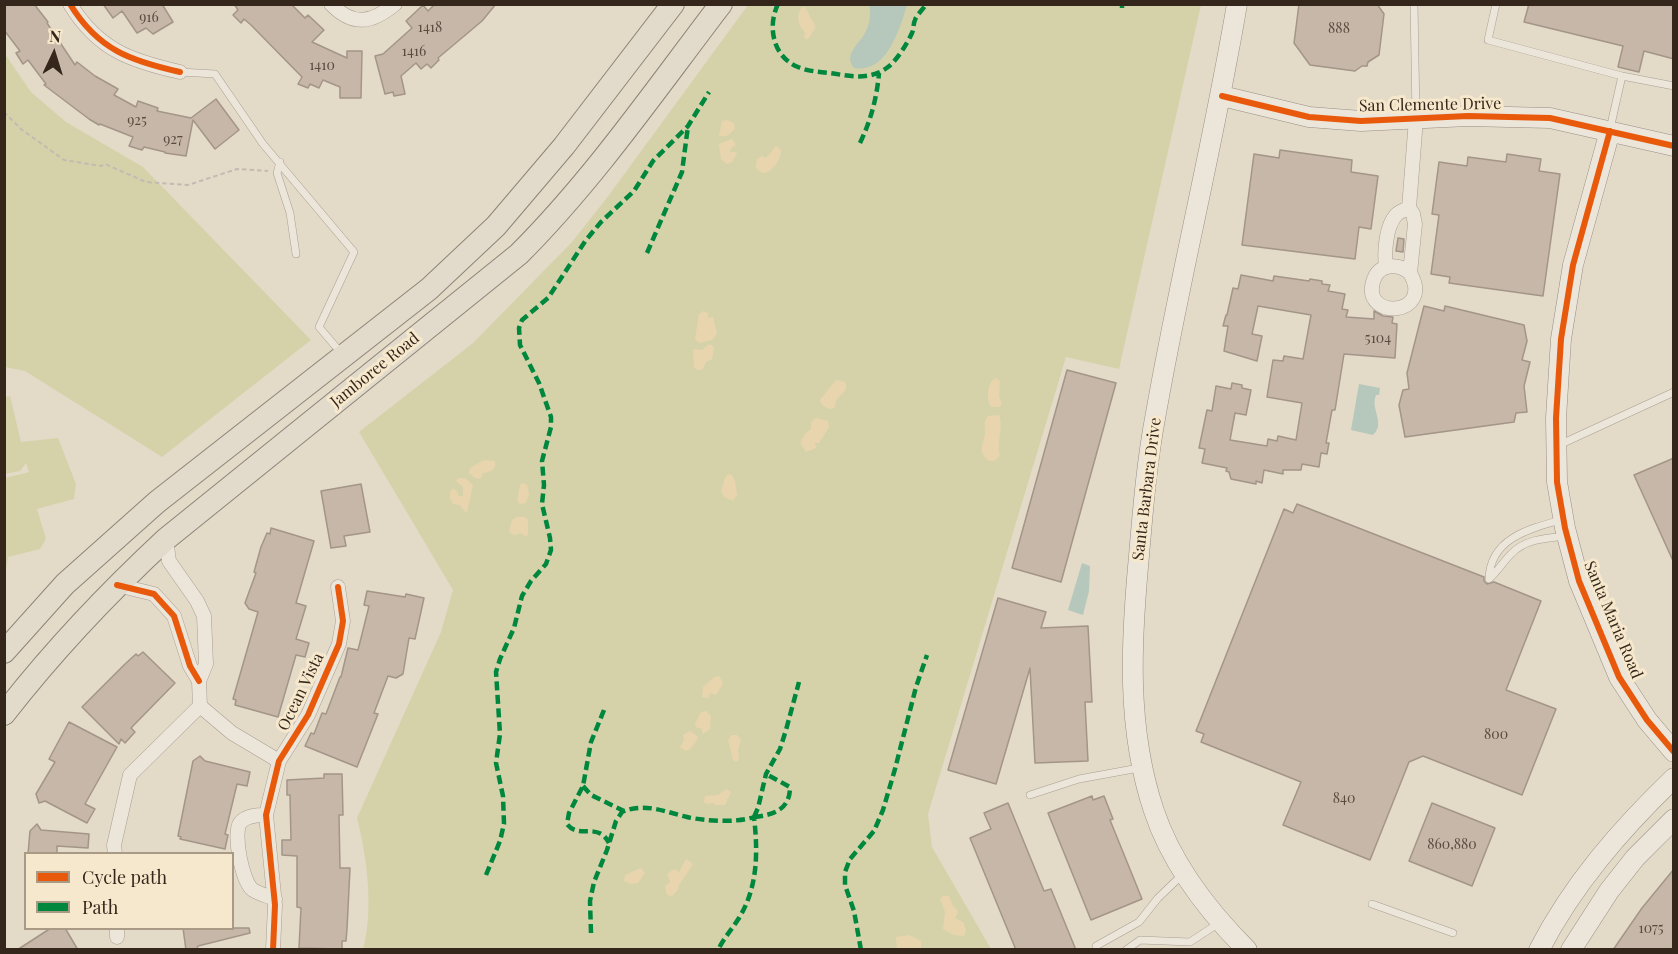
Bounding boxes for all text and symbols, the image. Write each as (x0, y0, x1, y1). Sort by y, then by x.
house number: 916 (139, 10, 159, 26)
house number: 1418 (418, 20, 442, 36)
house number: 888 (1328, 21, 1350, 37)
north arrow (24, 24, 84, 84)
text: N (49, 25, 62, 46)
house number: 1416 (402, 44, 426, 60)
house number: 1410 (309, 58, 335, 74)
street label: San Clemente Drive (1359, 94, 1501, 116)
house number: 925 (127, 113, 147, 129)
house number: 927 (163, 132, 183, 148)
street label: Jamboree Road (327, 328, 423, 412)
house number: 5104 (1365, 331, 1391, 347)
street label: Santa Barbara Drive (1129, 417, 1165, 561)
street label: Santa Maria Road (1580, 558, 1646, 682)
street label: Ocean Vista (274, 650, 328, 734)
house number: 800 (1484, 727, 1508, 743)
house number: 840 (1333, 791, 1355, 807)
house number: 860,880 (1427, 837, 1477, 853)
legend (24, 852, 234, 930)
text: Cycle path (82, 865, 167, 889)
text: Path (82, 895, 118, 919)
house number: 1075 (1638, 921, 1664, 937)

